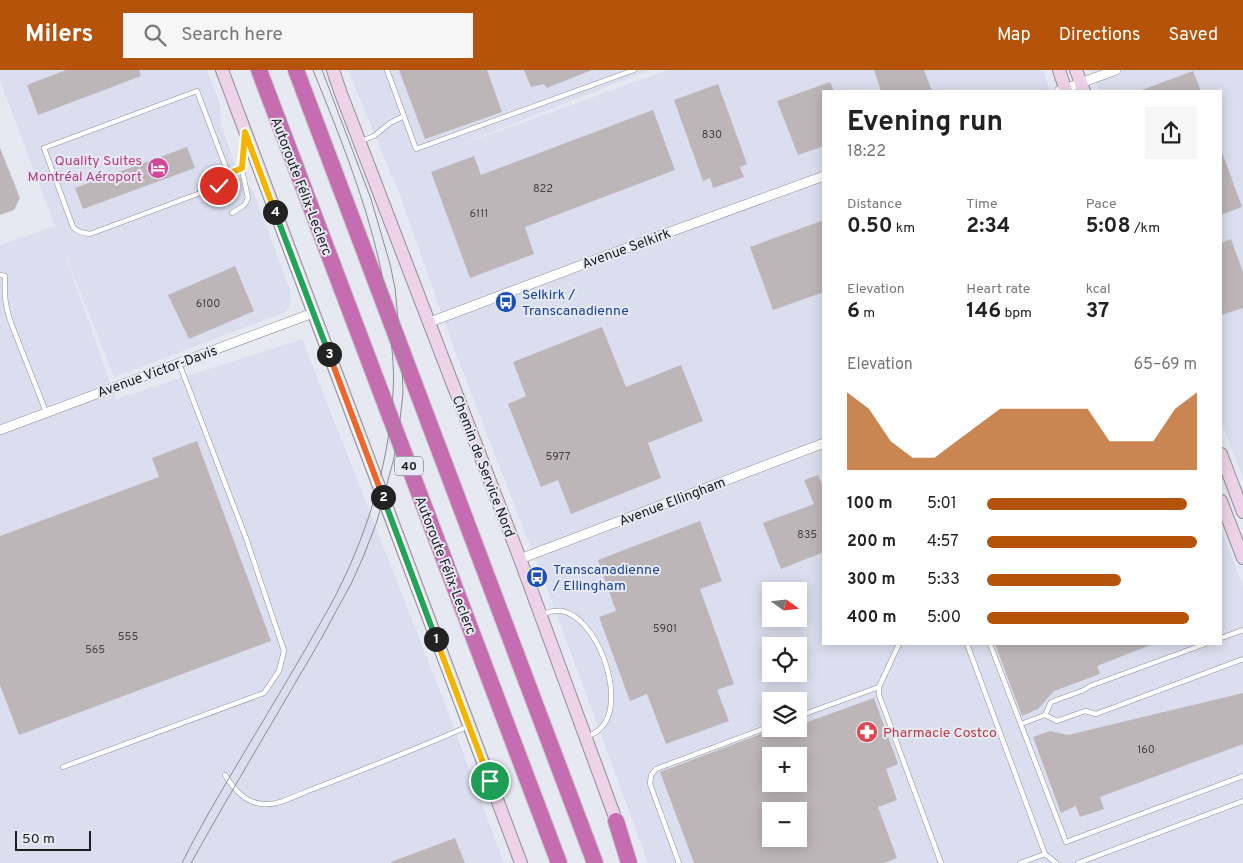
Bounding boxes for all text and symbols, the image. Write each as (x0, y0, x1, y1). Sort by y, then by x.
search box (123, 13, 473, 58)
text: Milers (25, 20, 93, 50)
icon: search (141, 21, 169, 49)
text: Search here (181, 23, 283, 47)
text: Map (997, 24, 1031, 47)
text: Directions (1059, 24, 1141, 47)
text: Saved (1169, 24, 1218, 47)
text: Evening run (847, 105, 1003, 141)
button: share (1145, 107, 1197, 159)
street label: Autoroute Félix-Leclerc (266, 115, 335, 258)
house number: 830 (702, 128, 722, 142)
text: 18:22 (847, 142, 886, 162)
place label: Quality Suites Montréal Aéroport (28, 153, 142, 186)
hotel icon: Quality Suites Montréal Aéroport (146, 156, 170, 180)
pin (198, 165, 240, 207)
icon: check (205, 172, 233, 200)
house number: 822 (533, 182, 553, 196)
text: Distance (847, 196, 902, 213)
text: Time (966, 196, 998, 213)
text: Pace (1086, 196, 1116, 213)
pin: 4 (262, 200, 288, 224)
text: 4 (271, 204, 280, 221)
house number: 6111 (470, 207, 488, 221)
text: 0.50 (847, 213, 893, 240)
text: 2:34 (966, 213, 1010, 240)
text: 5:08 (1086, 213, 1131, 240)
text: km (893, 220, 915, 237)
text: /km (1131, 220, 1160, 237)
street label: Avenue Selkirk (580, 225, 673, 273)
text: Elevation (847, 281, 905, 298)
text: Heart rate (966, 281, 1030, 298)
text: kcal (1086, 281, 1111, 298)
place label: Selkirk / Transcanadienne (522, 287, 629, 320)
bus stop icon: Selkirk / Transcanadienne (494, 290, 518, 314)
house number: 6100 (196, 297, 220, 311)
text: 6 (847, 298, 860, 325)
text: 146 (966, 298, 1001, 325)
text: 37 (1086, 298, 1109, 325)
text: m (860, 305, 875, 322)
text: bpm (1001, 305, 1032, 322)
pin: 3 (316, 342, 342, 366)
street label: Avenue Victor-Davis (95, 343, 220, 402)
text: 3 (325, 346, 334, 363)
text: Elevation (847, 355, 913, 375)
text: 65–69 m (1133, 355, 1197, 375)
street label: Chemin de Service Nord (448, 393, 518, 540)
house number: 5977 (546, 450, 571, 464)
road number: 40 (395, 456, 423, 476)
street label: Avenue Ellingham (617, 474, 728, 531)
pin: 2 (370, 484, 396, 510)
text: 2 (379, 489, 388, 506)
street label: Autoroute Félix-Leclerc (410, 494, 479, 637)
text: 100 m (847, 494, 893, 514)
text: 5:01 (927, 494, 957, 514)
house number: 835 (797, 528, 817, 542)
text: 200 m (847, 532, 896, 552)
text: 4:57 (927, 532, 959, 552)
place label: Transcanadienne / Ellingham (552, 562, 660, 595)
bus stop icon: Transcanadienne / Ellingham (525, 565, 549, 589)
text: 300 m (847, 570, 895, 590)
text: 5:33 (927, 570, 960, 590)
north arrow (762, 582, 808, 628)
map controls (762, 582, 807, 847)
text: 400 m (847, 608, 896, 628)
text: 5:00 (927, 608, 961, 628)
house number: 5901 (653, 622, 677, 636)
pin: 1 (424, 626, 448, 652)
house number: 555 (118, 630, 138, 644)
text: 1 (434, 631, 439, 648)
button: locate (762, 637, 807, 682)
house number: 565 (85, 643, 105, 657)
button: layers (762, 692, 807, 737)
pharmacy icon: Pharmacie Costco (855, 720, 879, 744)
place label: Pharmacie Costco (883, 725, 997, 742)
house number: 160 (1137, 743, 1155, 757)
button: + (762, 747, 807, 792)
pin (469, 760, 511, 802)
icon: arrive (476, 767, 504, 795)
button: − (762, 802, 807, 847)
scale bar (15, 828, 91, 851)
text: 50 m (22, 831, 55, 848)

